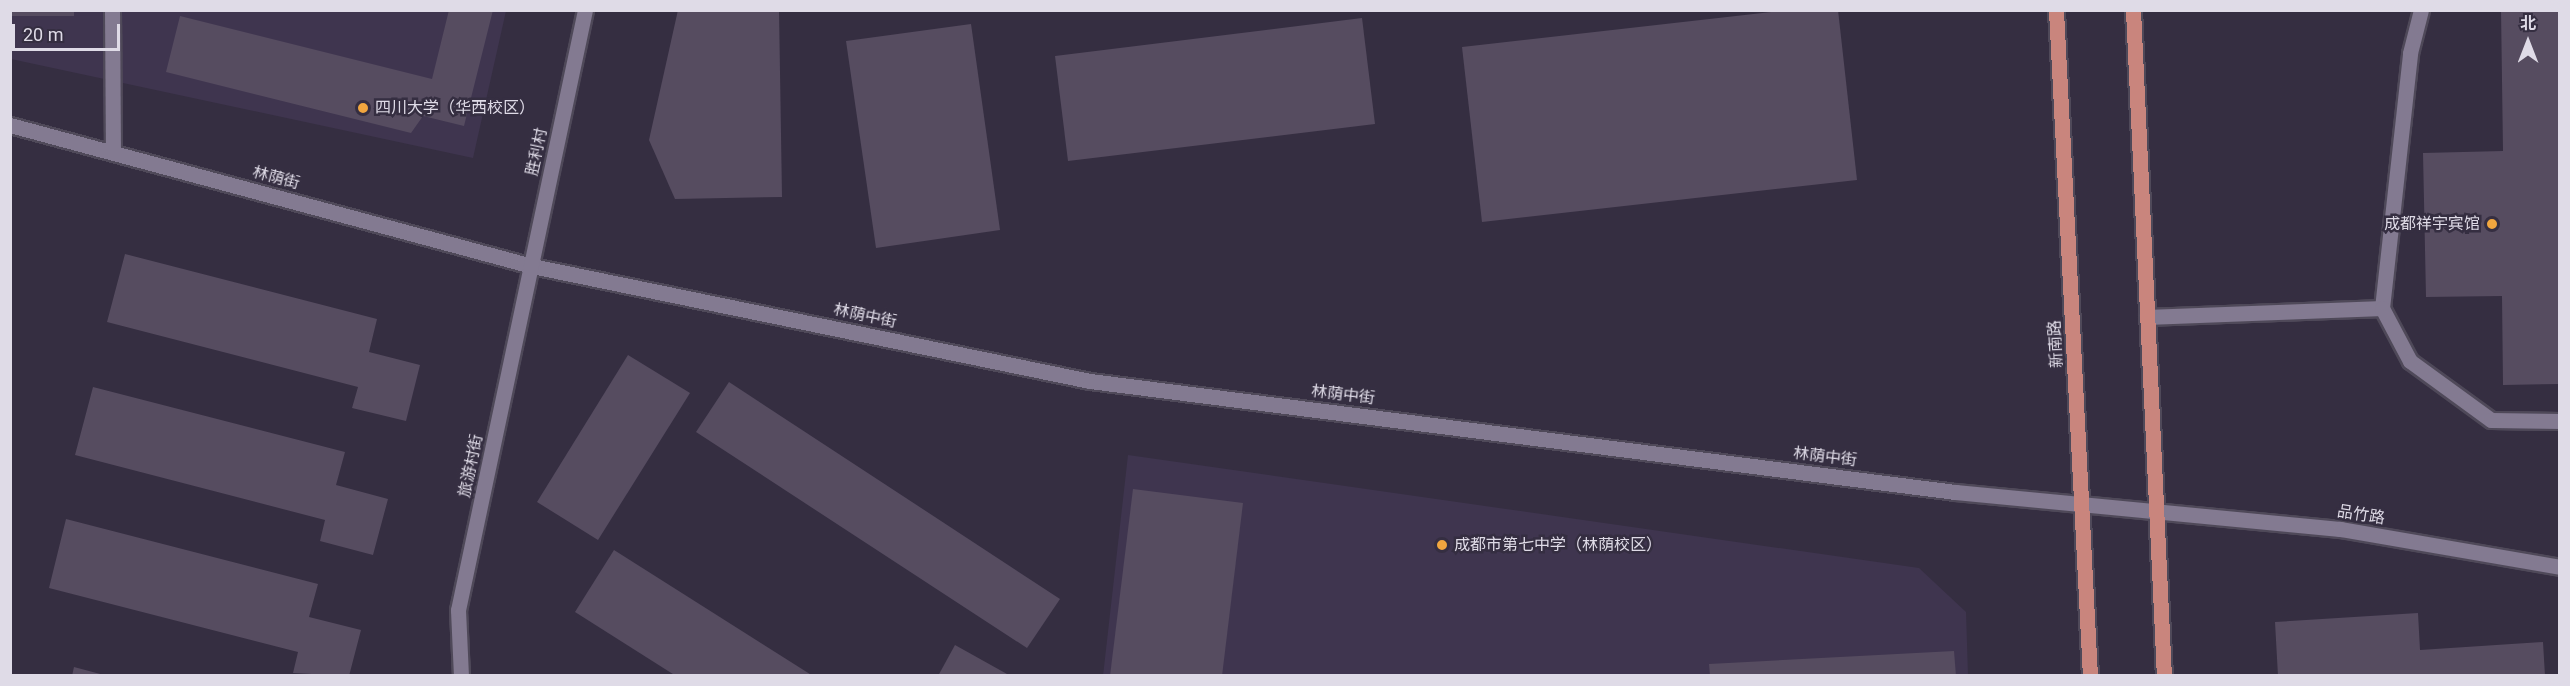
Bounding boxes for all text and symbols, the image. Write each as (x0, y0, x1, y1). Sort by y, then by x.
scale bar (15, 12, 123, 50)
north arrow (2498, 12, 2558, 72)
text: 北 (2520, 14, 2536, 33)
text: 20 m (23, 24, 63, 45)
place label: 四川大学（华西校区） (375, 98, 535, 118)
marker: 四川大学（华西校区） (356, 101, 370, 115)
street label: 胜利村 (523, 127, 551, 177)
street label: 林荫街 (250, 163, 302, 193)
place label: 成都祥宇宾馆 (2384, 214, 2480, 234)
marker: 成都祥宇宾馆 (2485, 217, 2499, 231)
street label: 林荫中街 (832, 300, 898, 332)
street label: 新南路 (2045, 320, 2067, 368)
street label: 林荫中街 (1310, 382, 1376, 408)
street label: 旅游村街 (455, 433, 487, 499)
street label: 林荫中街 (1792, 444, 1858, 470)
street label: 品竹路 (2336, 502, 2386, 528)
place label: 成都市第七中学（林荫校区） (1454, 535, 1662, 555)
marker: 成都市第七中学（林荫校区） (1435, 538, 1449, 552)

